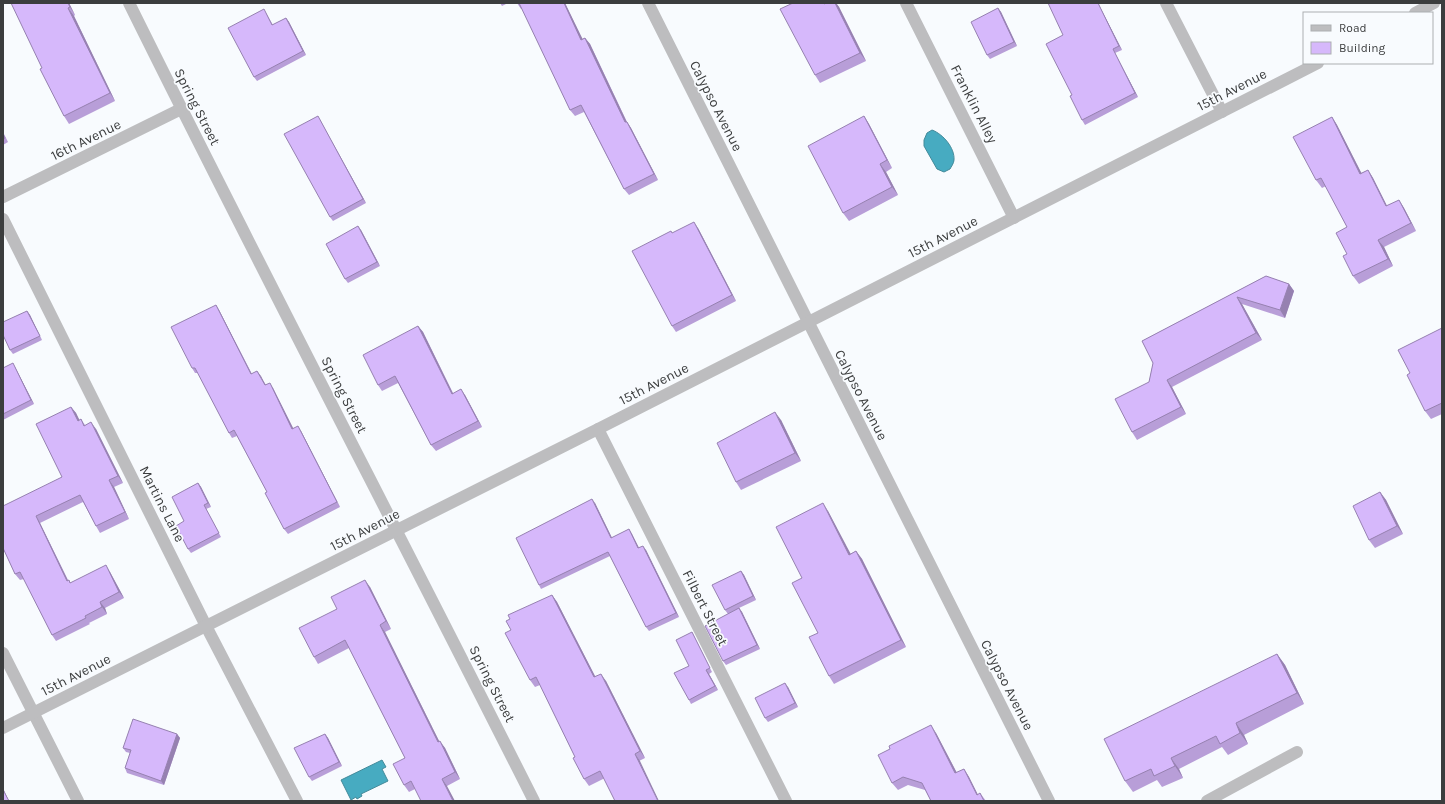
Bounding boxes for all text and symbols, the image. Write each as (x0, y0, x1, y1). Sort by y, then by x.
legend (1303, 12, 1433, 64)
text: Road (1339, 21, 1367, 35)
text: Building (1339, 41, 1386, 55)
street label: Calypso Avenue (686, 58, 746, 154)
street label: Franklin Alley (947, 62, 1001, 147)
street label: 15th Avenue (1194, 65, 1270, 115)
street label: Spring Street (170, 66, 224, 148)
street label: 16th Avenue (48, 116, 124, 164)
street label: 15th Avenue (905, 212, 981, 262)
street label: Calypso Avenue (831, 347, 891, 443)
street label: Spring Street (317, 354, 371, 436)
street label: 15th Avenue (616, 359, 692, 409)
street label: Martins Lane (136, 463, 188, 545)
street label: 15th Avenue (327, 505, 403, 555)
street label: Filbert Street (679, 567, 731, 649)
street label: Calypso Avenue (977, 637, 1037, 733)
street label: Spring Street (465, 643, 519, 725)
street label: 15th Avenue (38, 650, 114, 700)

